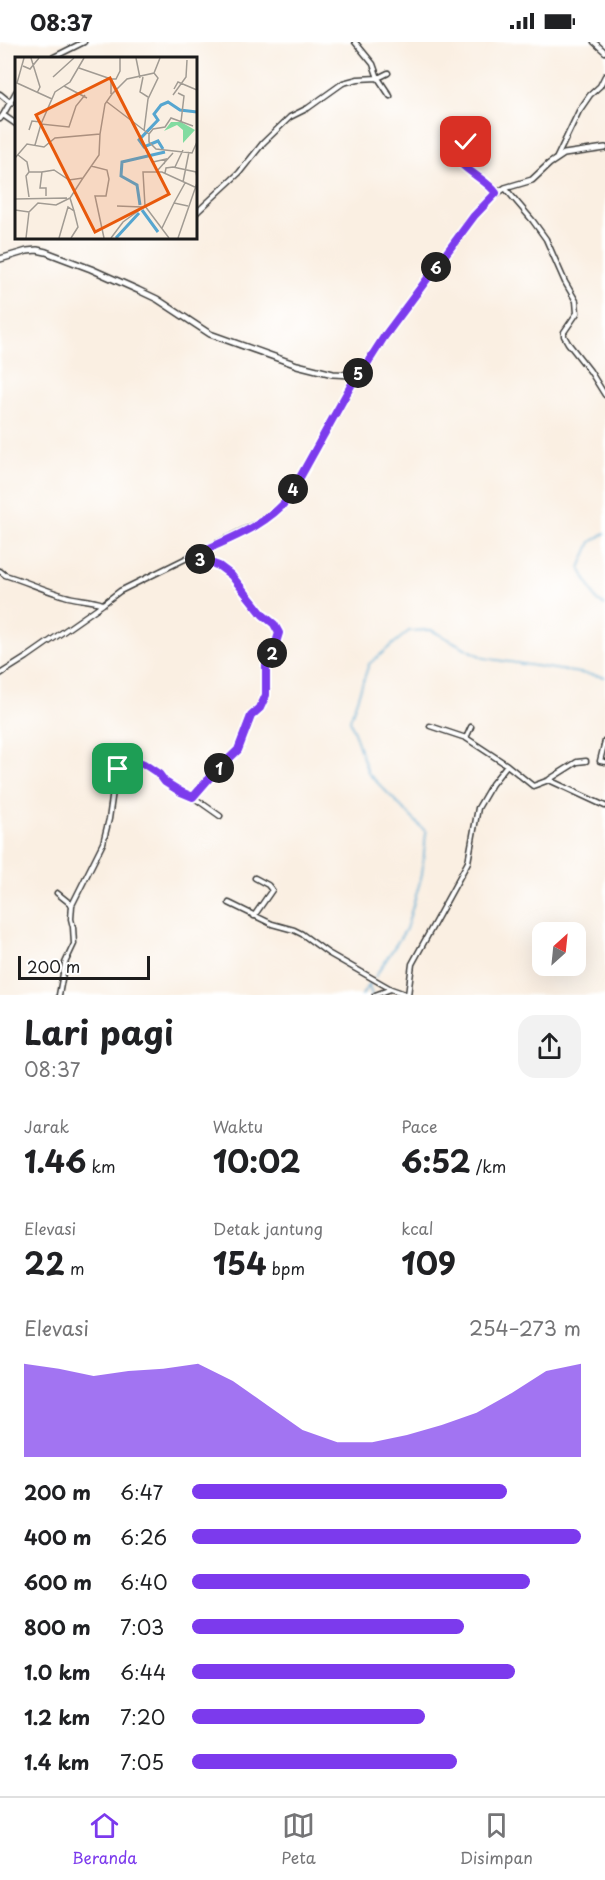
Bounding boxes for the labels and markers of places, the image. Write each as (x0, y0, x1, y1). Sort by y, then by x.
pin (440, 116, 491, 167)
pin: 6 (421, 252, 451, 282)
pin: 5 (343, 358, 373, 388)
pin: 4 (278, 474, 308, 504)
pin: 3 (185, 544, 215, 574)
pin: 2 (257, 638, 287, 668)
pin (92, 743, 143, 794)
pin: 1 (204, 753, 234, 783)

